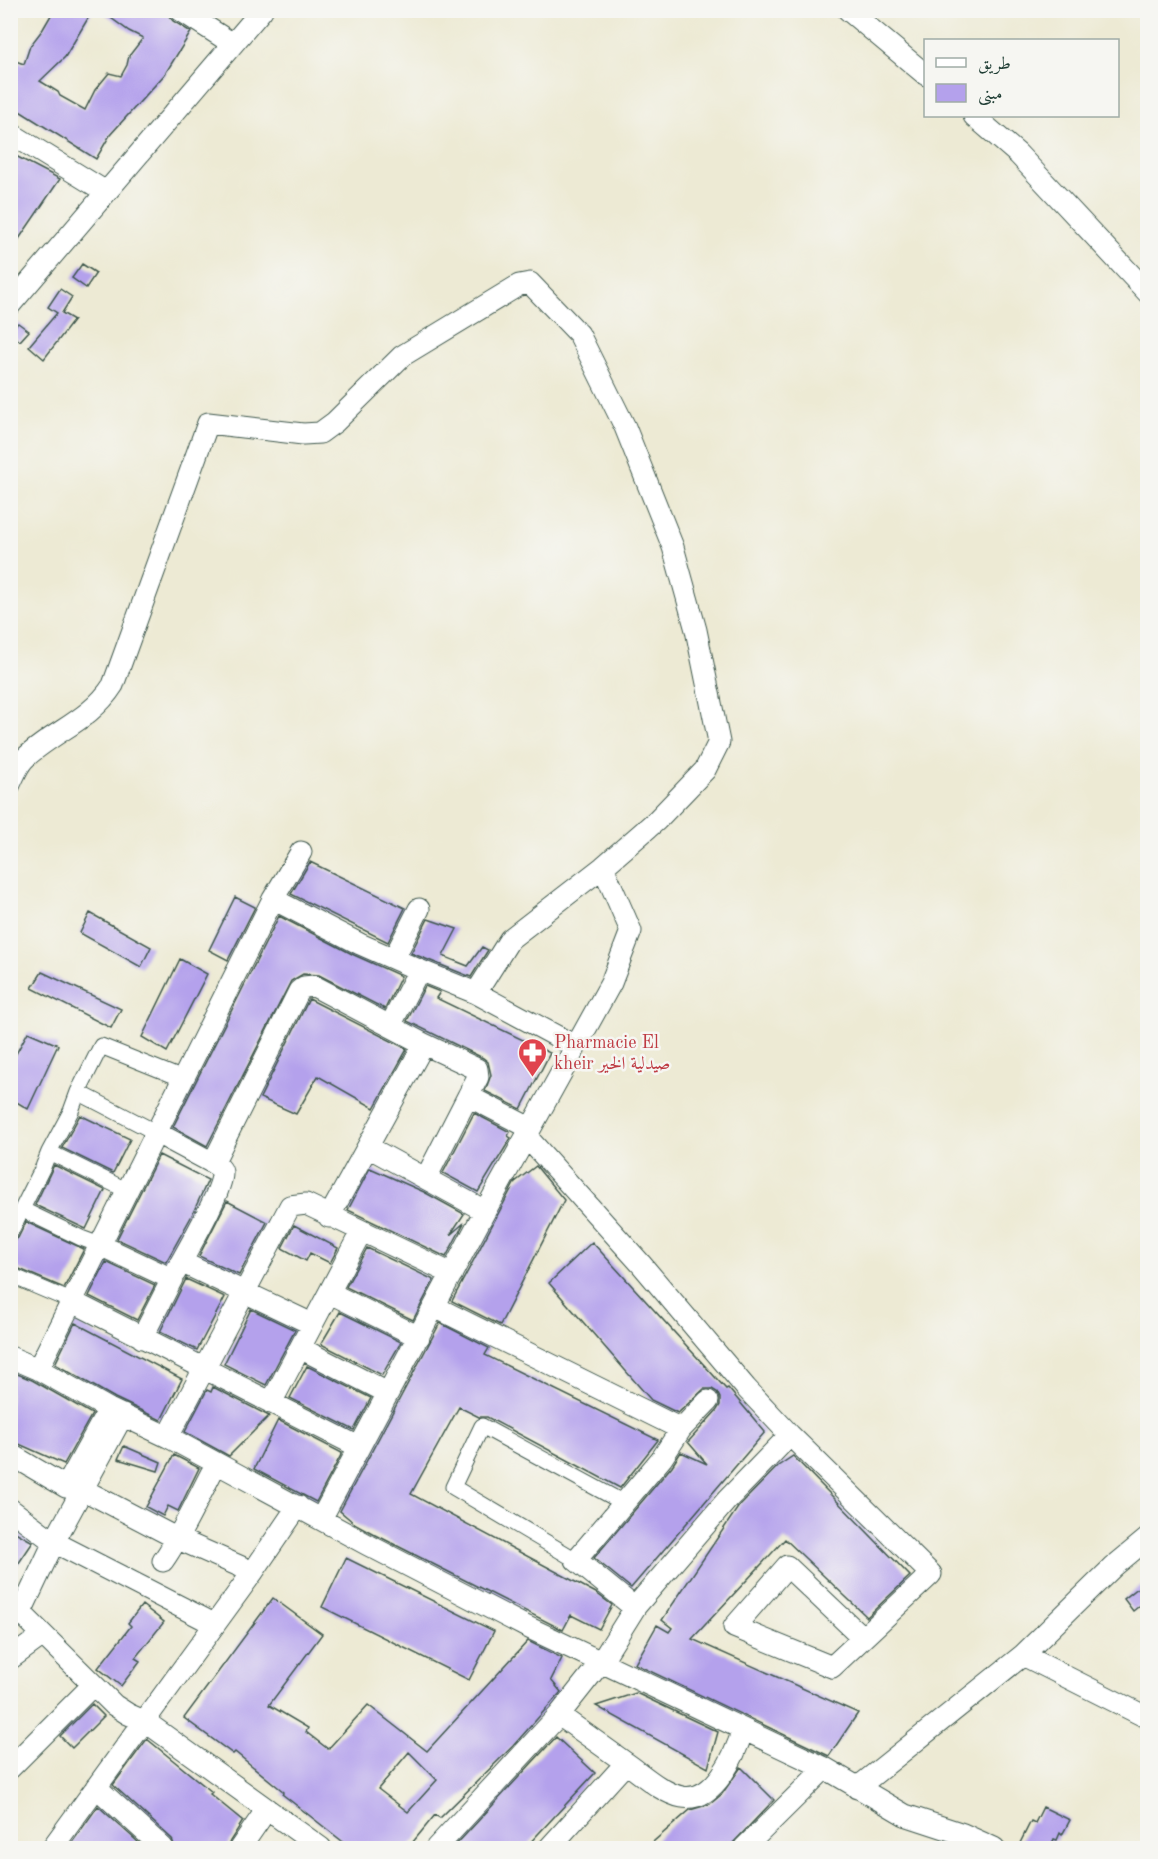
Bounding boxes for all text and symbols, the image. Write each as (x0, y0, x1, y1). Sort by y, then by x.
legend (924, 39, 1119, 117)
text: طريق (978, 55, 1011, 75)
text: مبنى (978, 85, 1003, 106)
place label: Pharmacie El kheir صيدلية الخير (554, 1034, 670, 1074)
pharmacy icon: Pharmacie El kheir صيدلية الخير (517, 1036, 549, 1078)

